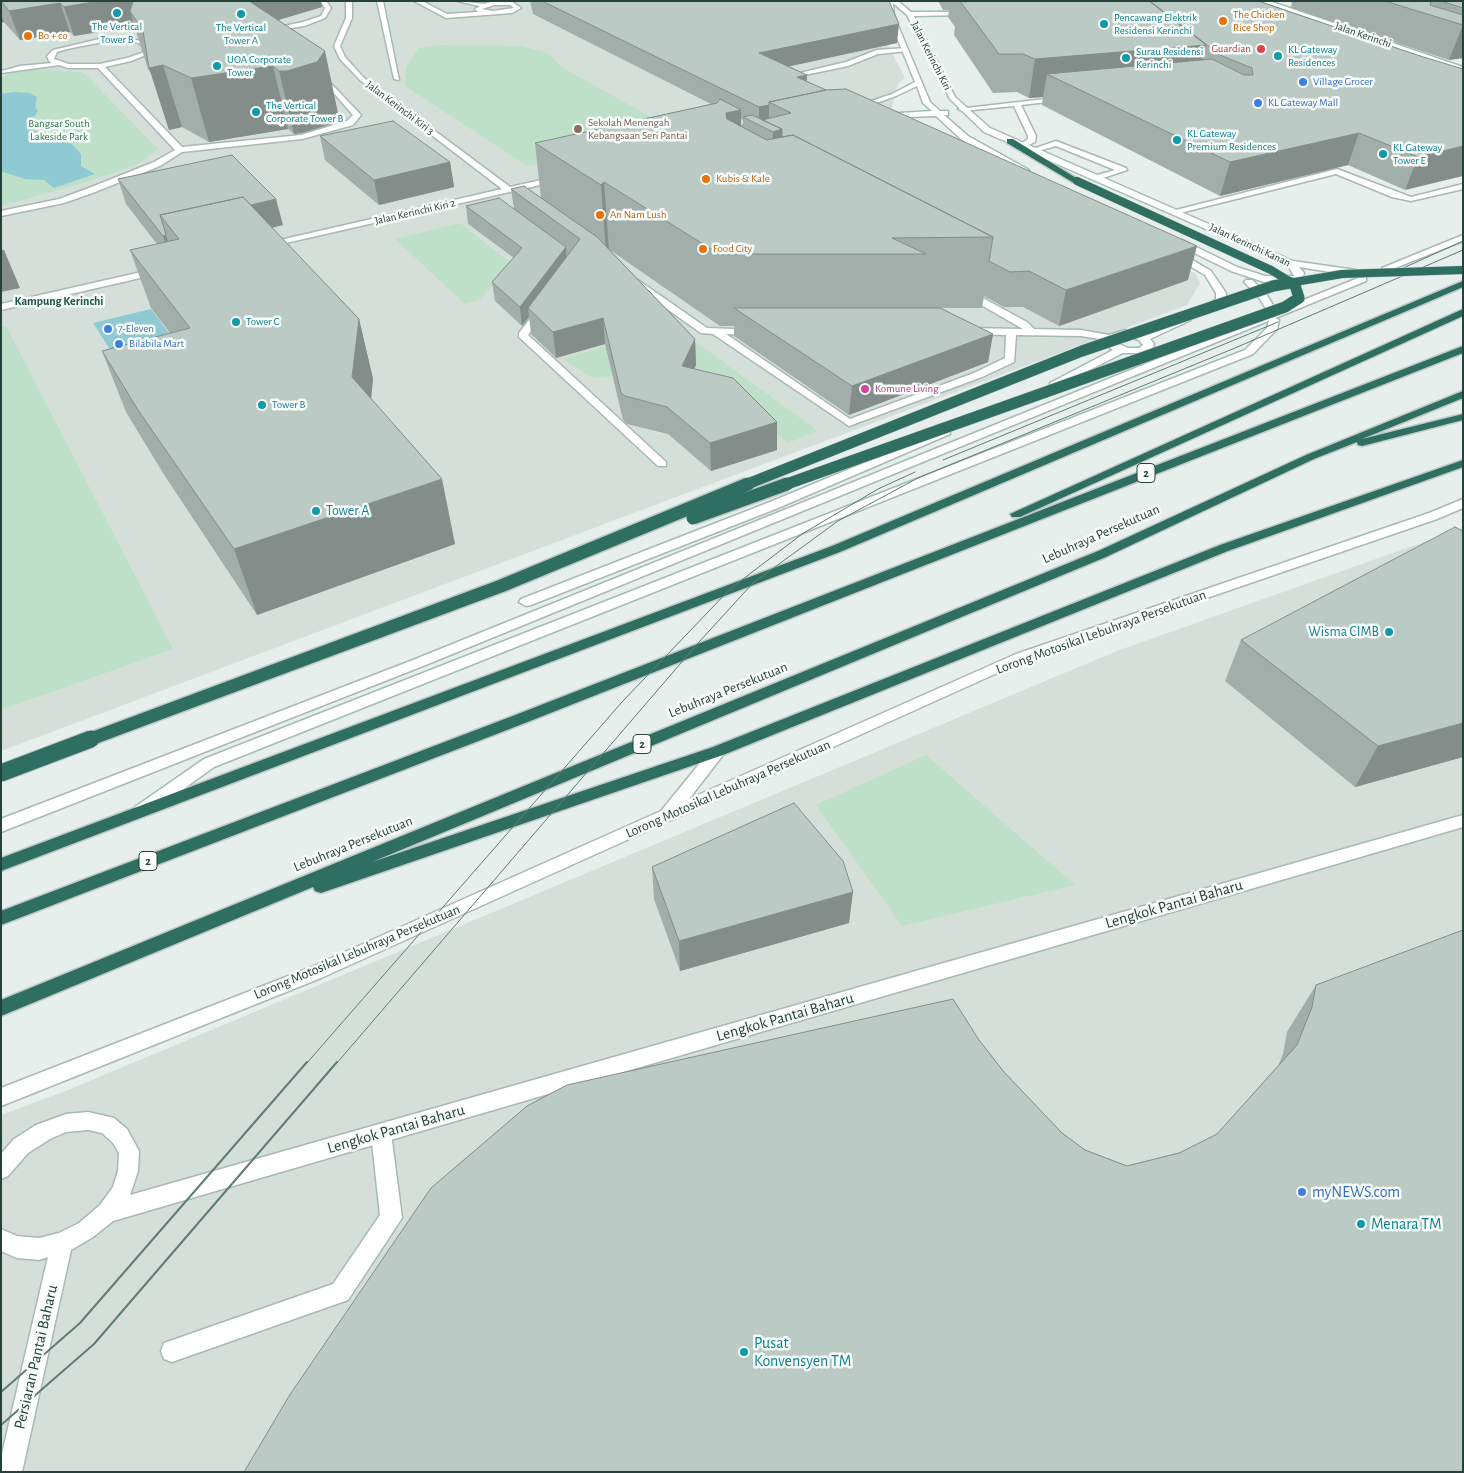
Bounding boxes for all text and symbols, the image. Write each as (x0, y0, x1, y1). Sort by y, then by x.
marker: The Vertical Tower B (111, 7, 123, 19)
marker: The Vertical Tower A (235, 8, 247, 20)
place label: The Chicken Rice Shop (1233, 8, 1285, 34)
place label: Pencawang Elektrik Residensi Kerinchi (1114, 11, 1197, 37)
marker: The Chicken Rice Shop (1217, 15, 1229, 27)
marker: Pencawang Elektrik Residensi Kerinchi (1098, 18, 1110, 30)
street label: Jalan Kerinchi Kiri (908, 19, 954, 93)
street label: Jalan Kerinchi (1333, 19, 1393, 51)
place label: The Vertical Tower B (92, 20, 142, 46)
place label: The Vertical Tower A (216, 21, 266, 47)
place label: Bo + co (38, 29, 68, 43)
marker: Bo + co (22, 30, 34, 42)
place label: Guardian (1211, 42, 1251, 56)
marker: Guardian (1255, 43, 1267, 55)
place label: KL Gateway Residences (1288, 43, 1337, 69)
place label: Surau Residensi Kerinchi (1136, 45, 1203, 71)
marker: KL Gateway Residences (1272, 50, 1284, 62)
marker: Surau Residensi Kerinchi (1120, 52, 1132, 64)
place label: UOA Corporate Tower (227, 53, 291, 79)
marker: UOA Corporate Tower (211, 60, 223, 72)
place label: Village Grocer (1313, 75, 1373, 89)
marker: Village Grocer (1297, 76, 1309, 88)
street label: Jalan Kerinchi Kiri 3 (363, 78, 437, 138)
place label: KL Gateway Mall (1268, 96, 1338, 110)
marker: KL Gateway Mall (1252, 97, 1264, 109)
place label: The Vertical Corporate Tower B (266, 99, 344, 125)
marker: The Vertical Corporate Tower B (250, 106, 262, 118)
place label: Sekolah Menengah Kebangsaan Seri Pantai (588, 116, 688, 142)
park label: Bangsar South Lakeside Park (28, 117, 90, 143)
marker: Sekolah Menengah Kebangsaan Seri Pantai (572, 123, 584, 135)
place label: KL Gateway Premium Residences (1187, 127, 1276, 153)
marker: KL Gateway Premium Residences (1171, 134, 1183, 146)
place label: KL Gateway Tower E (1393, 141, 1442, 167)
marker: KL Gateway Tower E (1377, 148, 1389, 160)
place label: Kubis & Kale (716, 172, 770, 186)
marker: Kubis & Kale (700, 173, 712, 185)
street label: Jalan Kerinchi Kiri 2 (373, 196, 457, 228)
place label: An Nam Lush (610, 208, 667, 222)
marker: An Nam Lush (594, 209, 606, 221)
street label: Jalan Kerinchi Kanan (1207, 220, 1293, 270)
place label: Food City (713, 242, 752, 256)
marker: Food City (697, 243, 709, 255)
district label: Kampung Kerinchi (14, 294, 104, 308)
place label: Tower C (246, 315, 279, 329)
marker: Tower C (230, 316, 242, 328)
place label: 7-Eleven (118, 322, 154, 336)
marker: 7-Eleven (102, 323, 114, 335)
place label: Bilabila Mart (129, 337, 184, 351)
marker: Bilabila Mart (113, 338, 125, 350)
place label: Komune Living (875, 382, 938, 396)
marker: Komune Living (859, 383, 871, 395)
place label: Tower B (272, 398, 306, 412)
marker: Tower B (256, 399, 268, 411)
road number: 2 (1137, 463, 1155, 482)
street label: Lebuhraya Persekutuan (1040, 501, 1162, 567)
place label: Tower A (326, 503, 369, 519)
marker: Tower A (310, 505, 322, 517)
street label: Lorong Motosikal Lebuhraya Persekutuan (994, 586, 1208, 678)
place label: Wisma CIMB (1308, 624, 1379, 640)
marker: Wisma CIMB (1383, 626, 1395, 638)
street label: Lebuhraya Persekutuan (666, 658, 790, 722)
road number: 2 (633, 734, 651, 754)
street label: Lorong Motosikal Lebuhraya Persekutuan (623, 736, 833, 842)
street label: Lebuhraya Persekutuan (291, 812, 415, 876)
road number: 2 (139, 851, 157, 870)
street label: Lengkok Pantai Baharu (1103, 875, 1245, 933)
street label: Lorong Motosikal Lebuhraya Persekutuan (251, 901, 463, 1003)
street label: Lengkok Pantai Baharu (714, 988, 856, 1046)
street label: Lengkok Pantai Baharu (325, 1100, 467, 1158)
place label: myNEWS.com (1312, 1182, 1400, 1202)
marker: myNEWS.com (1296, 1186, 1308, 1198)
place label: Menara TM (1371, 1214, 1442, 1234)
marker: Menara TM (1355, 1218, 1367, 1230)
street label: Persiaran Pantai Baharu (10, 1283, 62, 1431)
place label: Pusat Konvensyen TM (754, 1333, 851, 1371)
marker: Pusat Konvensyen TM (738, 1346, 750, 1358)

